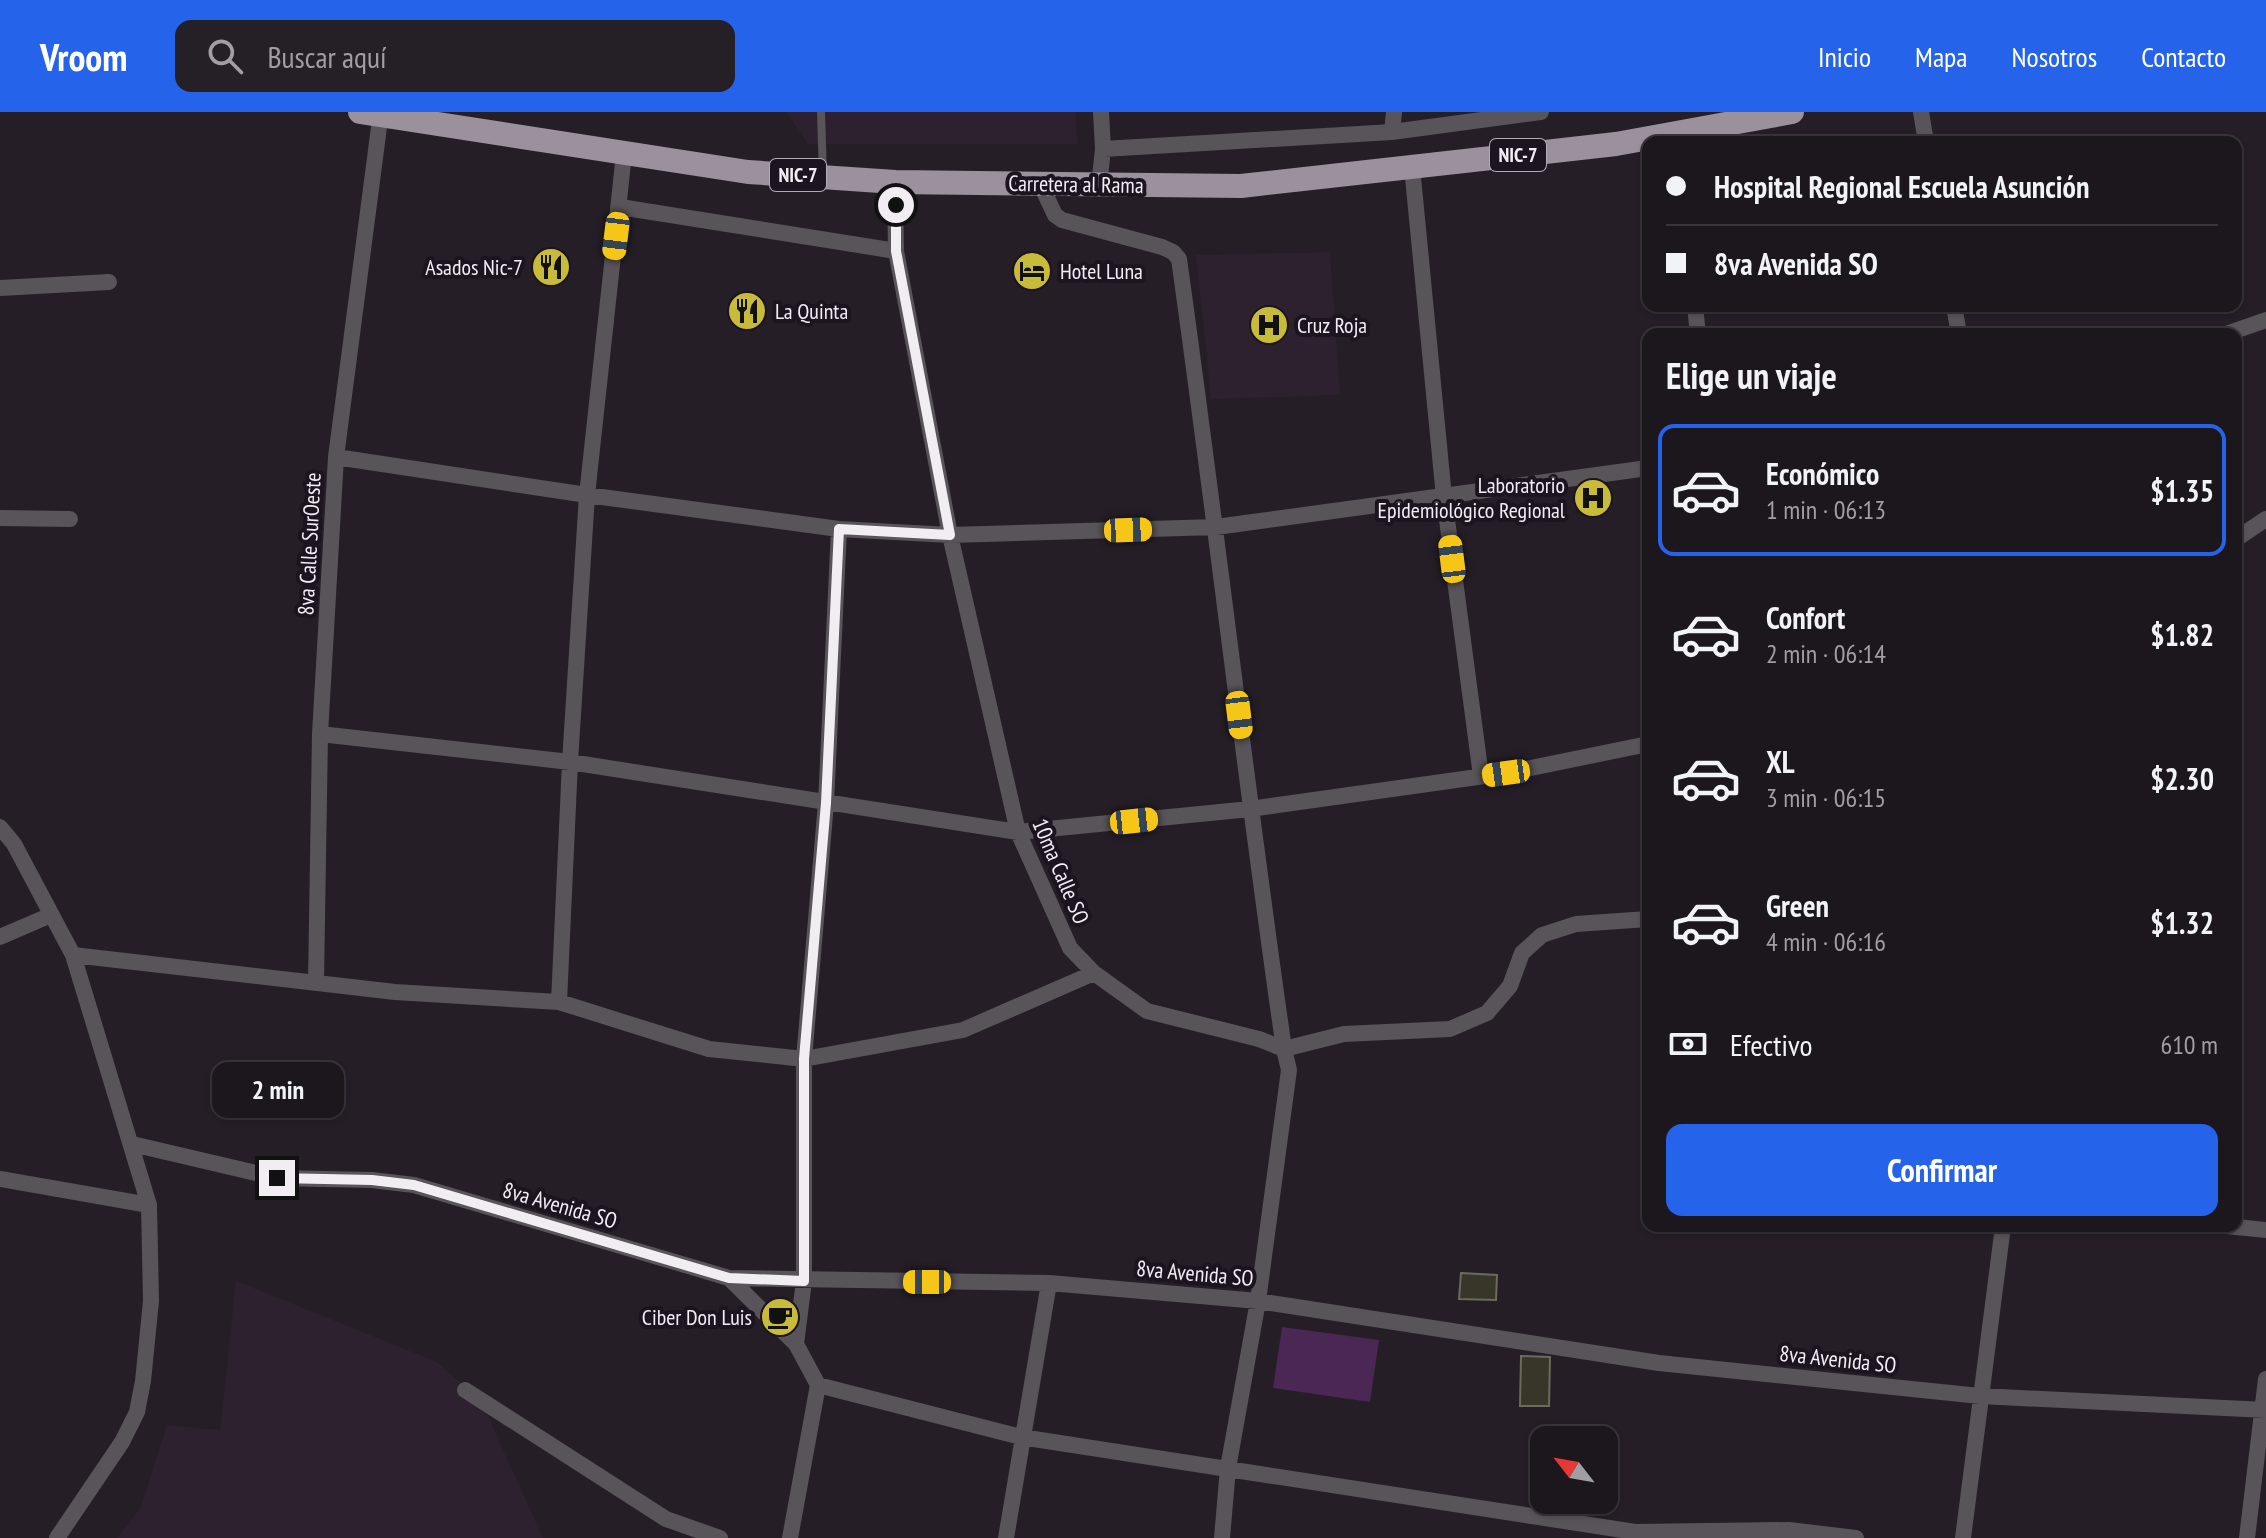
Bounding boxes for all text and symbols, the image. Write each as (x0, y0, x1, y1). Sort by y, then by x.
search box (175, 20, 735, 92)
text: Vroom (40, 32, 127, 81)
icon: search (203, 34, 247, 78)
text: Buscar aquí (267, 37, 387, 76)
text: Inicio (1818, 38, 1871, 75)
text: Mapa (1915, 38, 1967, 75)
text: Nosotros (2011, 38, 2097, 75)
text: Contacto (2141, 38, 2226, 75)
road number: NIC-7 (1490, 139, 1546, 171)
road number: NIC-7 (770, 159, 826, 191)
text: Hospital Regional Escuela Asunción (1714, 167, 2089, 206)
street label: Carretera al Rama (1008, 169, 1144, 199)
route start (878, 187, 914, 223)
car (601, 211, 631, 261)
text: 8va Avenida SO (1714, 244, 1878, 283)
restaurant icon: Asados Nic-7 (530, 246, 572, 288)
hotel icon: Hotel Luna (1011, 250, 1053, 292)
place label: Asados Nic-7 (425, 253, 523, 281)
place label: Hotel Luna (1060, 257, 1143, 285)
restaurant icon: La Quinta (726, 290, 768, 332)
place label: La Quinta (775, 297, 848, 325)
hospital icon: Cruz Roja (1248, 304, 1290, 346)
place label: Cruz Roja (1297, 311, 1367, 339)
text: Elige un viaje (1666, 352, 1837, 399)
icon: car (1670, 454, 1742, 526)
text: Económico (1766, 454, 1879, 493)
place label: Laboratorio Epidemiológico Regional (1377, 471, 1566, 524)
text: $1.35 (2150, 471, 2214, 510)
street label: 8va Calle SurOeste (291, 472, 327, 616)
hospital icon: Laboratorio Epidemiológico Regional (1572, 477, 1614, 519)
text: 1 min · 06:13 (1766, 493, 1886, 526)
car (1104, 517, 1152, 543)
car (1437, 534, 1467, 584)
icon: car (1670, 598, 1742, 670)
text: Confort (1766, 598, 1845, 637)
text: $1.82 (2150, 615, 2214, 654)
text: 2 min · 06:14 (1766, 637, 1886, 670)
car (1224, 690, 1254, 740)
icon: car (1670, 742, 1742, 814)
text: XL (1766, 742, 1795, 781)
car (1481, 758, 1531, 788)
text: $2.30 (2150, 759, 2214, 798)
text: 3 min · 06:15 (1766, 781, 1886, 814)
car (1109, 807, 1159, 835)
street label: 10ma Calle SO (1026, 814, 1096, 928)
icon: car (1670, 886, 1742, 958)
text: Green (1766, 886, 1829, 925)
text: $1.32 (2150, 903, 2214, 942)
text: 4 min · 06:16 (1766, 925, 1886, 958)
icon: cash (1666, 1022, 1710, 1066)
text: Efectivo (1730, 1025, 1813, 1064)
text: 610 m (2160, 1028, 2218, 1061)
callout: 2 min (211, 1062, 343, 1118)
text: 2 min (252, 1073, 304, 1106)
button: Confirmar (1666, 1124, 2218, 1216)
route end (259, 1160, 295, 1196)
street label: 8va Avenida SO (500, 1175, 620, 1235)
street label: 8va Avenida SO (1135, 1254, 1255, 1292)
car (903, 1270, 951, 1294)
cafe icon: Ciber Don Luis (759, 1296, 801, 1338)
place label: Ciber Don Luis (642, 1303, 752, 1331)
street label: 8va Avenida SO (1778, 1339, 1898, 1379)
north arrow (1530, 1426, 1618, 1514)
map controls (1530, 1426, 1618, 1514)

